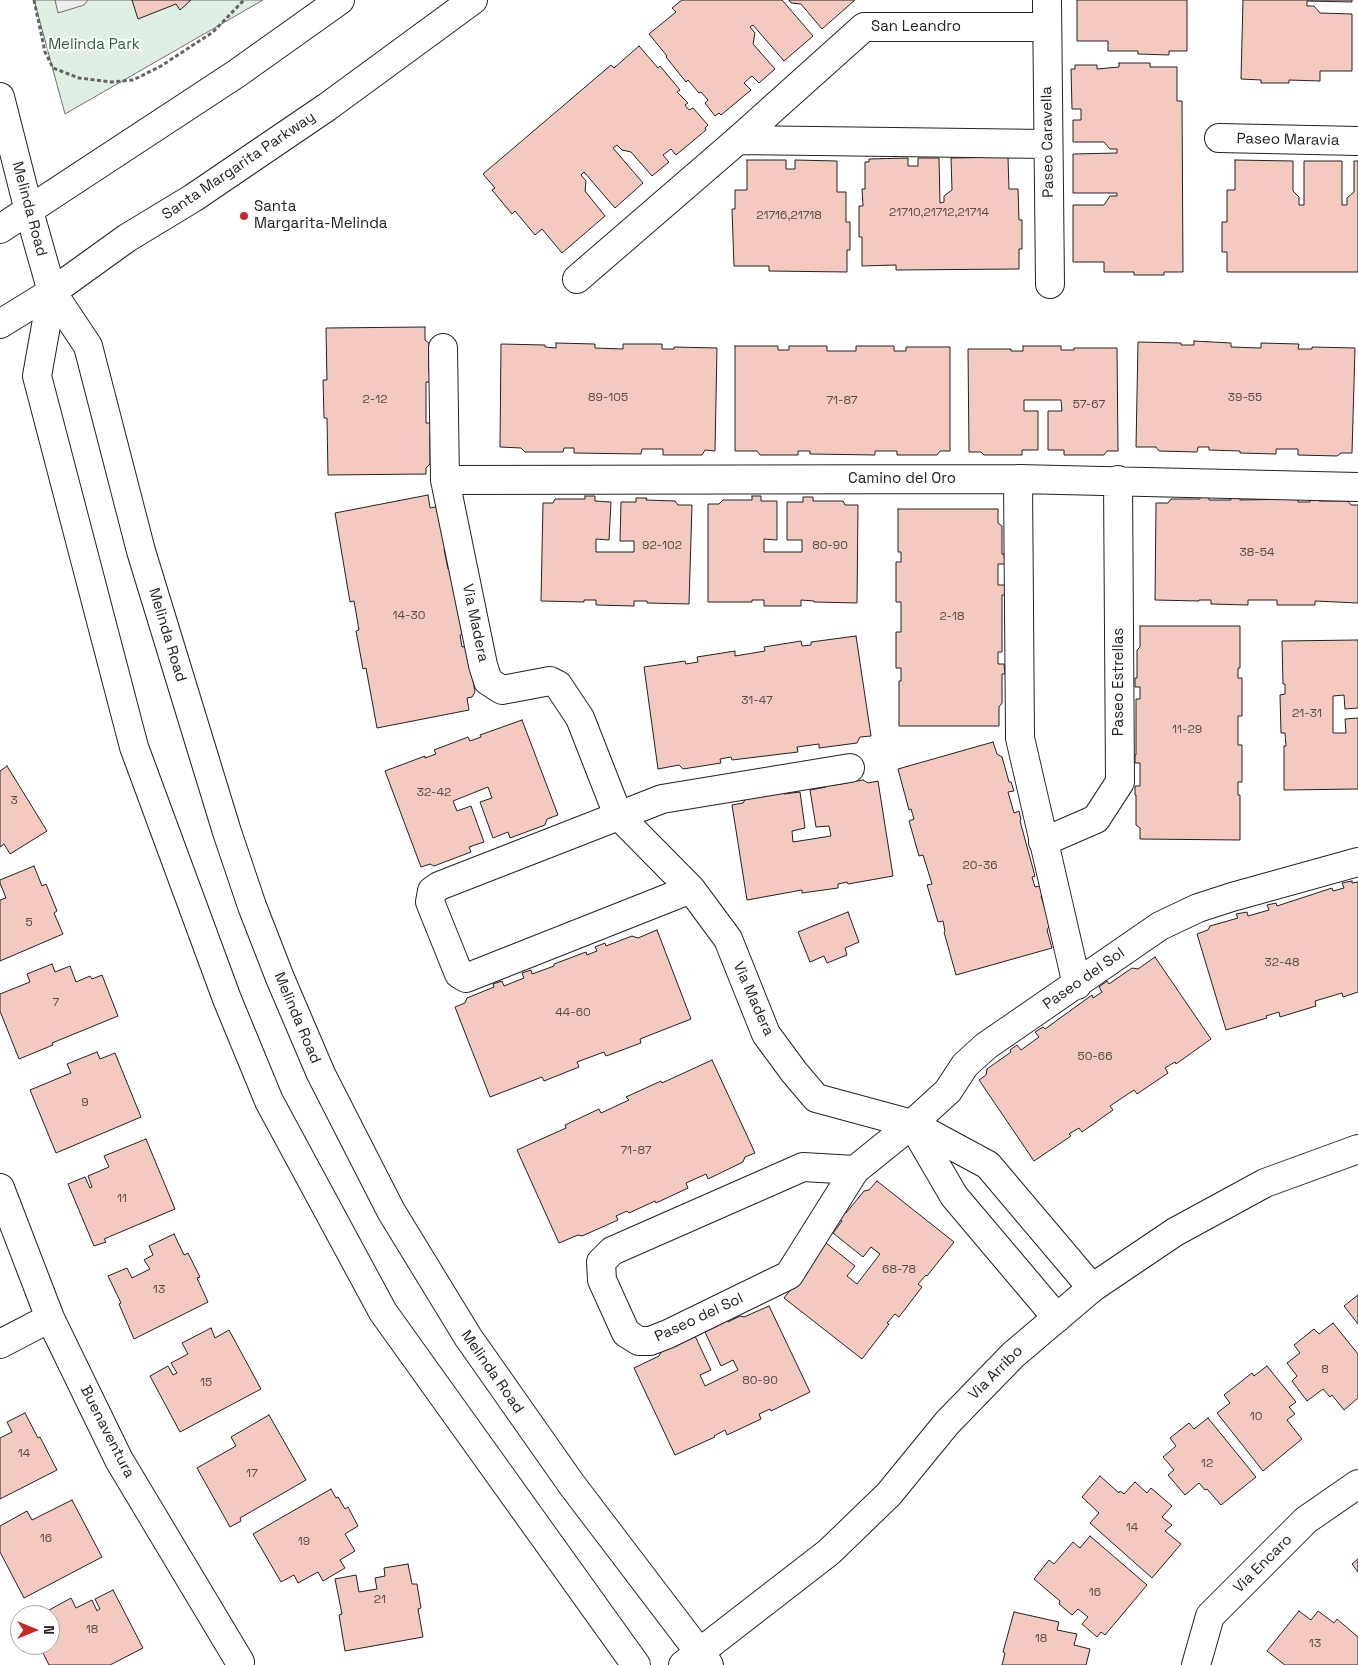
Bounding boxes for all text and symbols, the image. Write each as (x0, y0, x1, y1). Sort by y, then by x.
street label: San Leandro (871, 18, 961, 36)
park label: Melinda Park (48, 36, 140, 54)
street label: Paseo Caravella (1038, 86, 1058, 198)
street label: Santa Margarita Parkway (159, 108, 319, 224)
street label: Paseo Maravia (1236, 130, 1340, 150)
street label: Melinda Road (8, 160, 50, 258)
place label: Santa Margarita-Melinda (254, 198, 387, 233)
house number: 21710,21712,21714 (889, 206, 989, 220)
house number: 21716,21718 (756, 209, 822, 223)
marker: Santa Margarita-Melinda (238, 210, 250, 222)
house number: 89-105 (588, 391, 628, 405)
house number: 39-55 (1228, 391, 1262, 405)
house number: 2-12 (363, 393, 387, 407)
house number: 71-87 (826, 394, 858, 408)
house number: 57-67 (1073, 398, 1105, 412)
street label: Camino del Oro (848, 470, 956, 488)
house number: 92-102 (642, 539, 682, 553)
house number: 80-90 (812, 539, 848, 553)
house number: 38-54 (1240, 546, 1274, 560)
street label: Via Madera (458, 582, 492, 664)
street label: Melinda Road (144, 586, 190, 684)
house number: 14-30 (393, 609, 425, 623)
house number: 2-18 (939, 610, 965, 624)
street label: Paseo Estrellas (1110, 628, 1128, 736)
house number: 31-47 (741, 694, 773, 708)
house number: 21-31 (1292, 707, 1322, 721)
house number: 11-29 (1172, 723, 1202, 737)
house number: 32-42 (417, 786, 451, 800)
house number: 3 (10, 794, 18, 808)
house number: 20-36 (963, 859, 997, 873)
house number: 5 (25, 916, 33, 930)
street label: Paseo del Sol (1040, 944, 1128, 1014)
house number: 32-48 (1265, 956, 1299, 970)
street label: Via Madera (729, 959, 777, 1039)
street label: Melinda Road (270, 970, 324, 1066)
house number: 7 (53, 996, 59, 1010)
house number: 44-60 (555, 1006, 591, 1020)
house number: 50-66 (1077, 1050, 1113, 1064)
house number: 9 (81, 1096, 89, 1110)
house number: 71-87 (620, 1144, 652, 1158)
house number: 11 (117, 1192, 127, 1206)
house number: 68-78 (882, 1263, 916, 1277)
house number: 13 (153, 1283, 165, 1297)
street label: Paseo del Sol (652, 1290, 746, 1346)
street label: Melinda Road (457, 1327, 527, 1417)
street label: Via Arribo (965, 1342, 1027, 1404)
house number: 8 (1321, 1363, 1329, 1377)
house number: 80-90 (742, 1374, 778, 1388)
house number: 15 (200, 1376, 212, 1390)
street label: Buenaventura (76, 1383, 138, 1481)
house number: 10 (1250, 1410, 1262, 1424)
house number: 14 (18, 1447, 30, 1461)
house number: 12 (1201, 1457, 1213, 1471)
house number: 17 (246, 1467, 258, 1481)
house number: 14 (1126, 1521, 1138, 1535)
street label: Via Encaro (1230, 1531, 1296, 1597)
house number: 16 (40, 1532, 52, 1546)
house number: 19 (298, 1535, 310, 1549)
house number: 16 (1089, 1586, 1101, 1600)
house number: 21 (374, 1593, 386, 1607)
north arrow (10, 1605, 60, 1655)
house number: 18 (86, 1623, 98, 1637)
text: N (40, 1625, 58, 1635)
house number: 18 (1035, 1632, 1047, 1646)
house number: 13 (1309, 1637, 1321, 1651)

